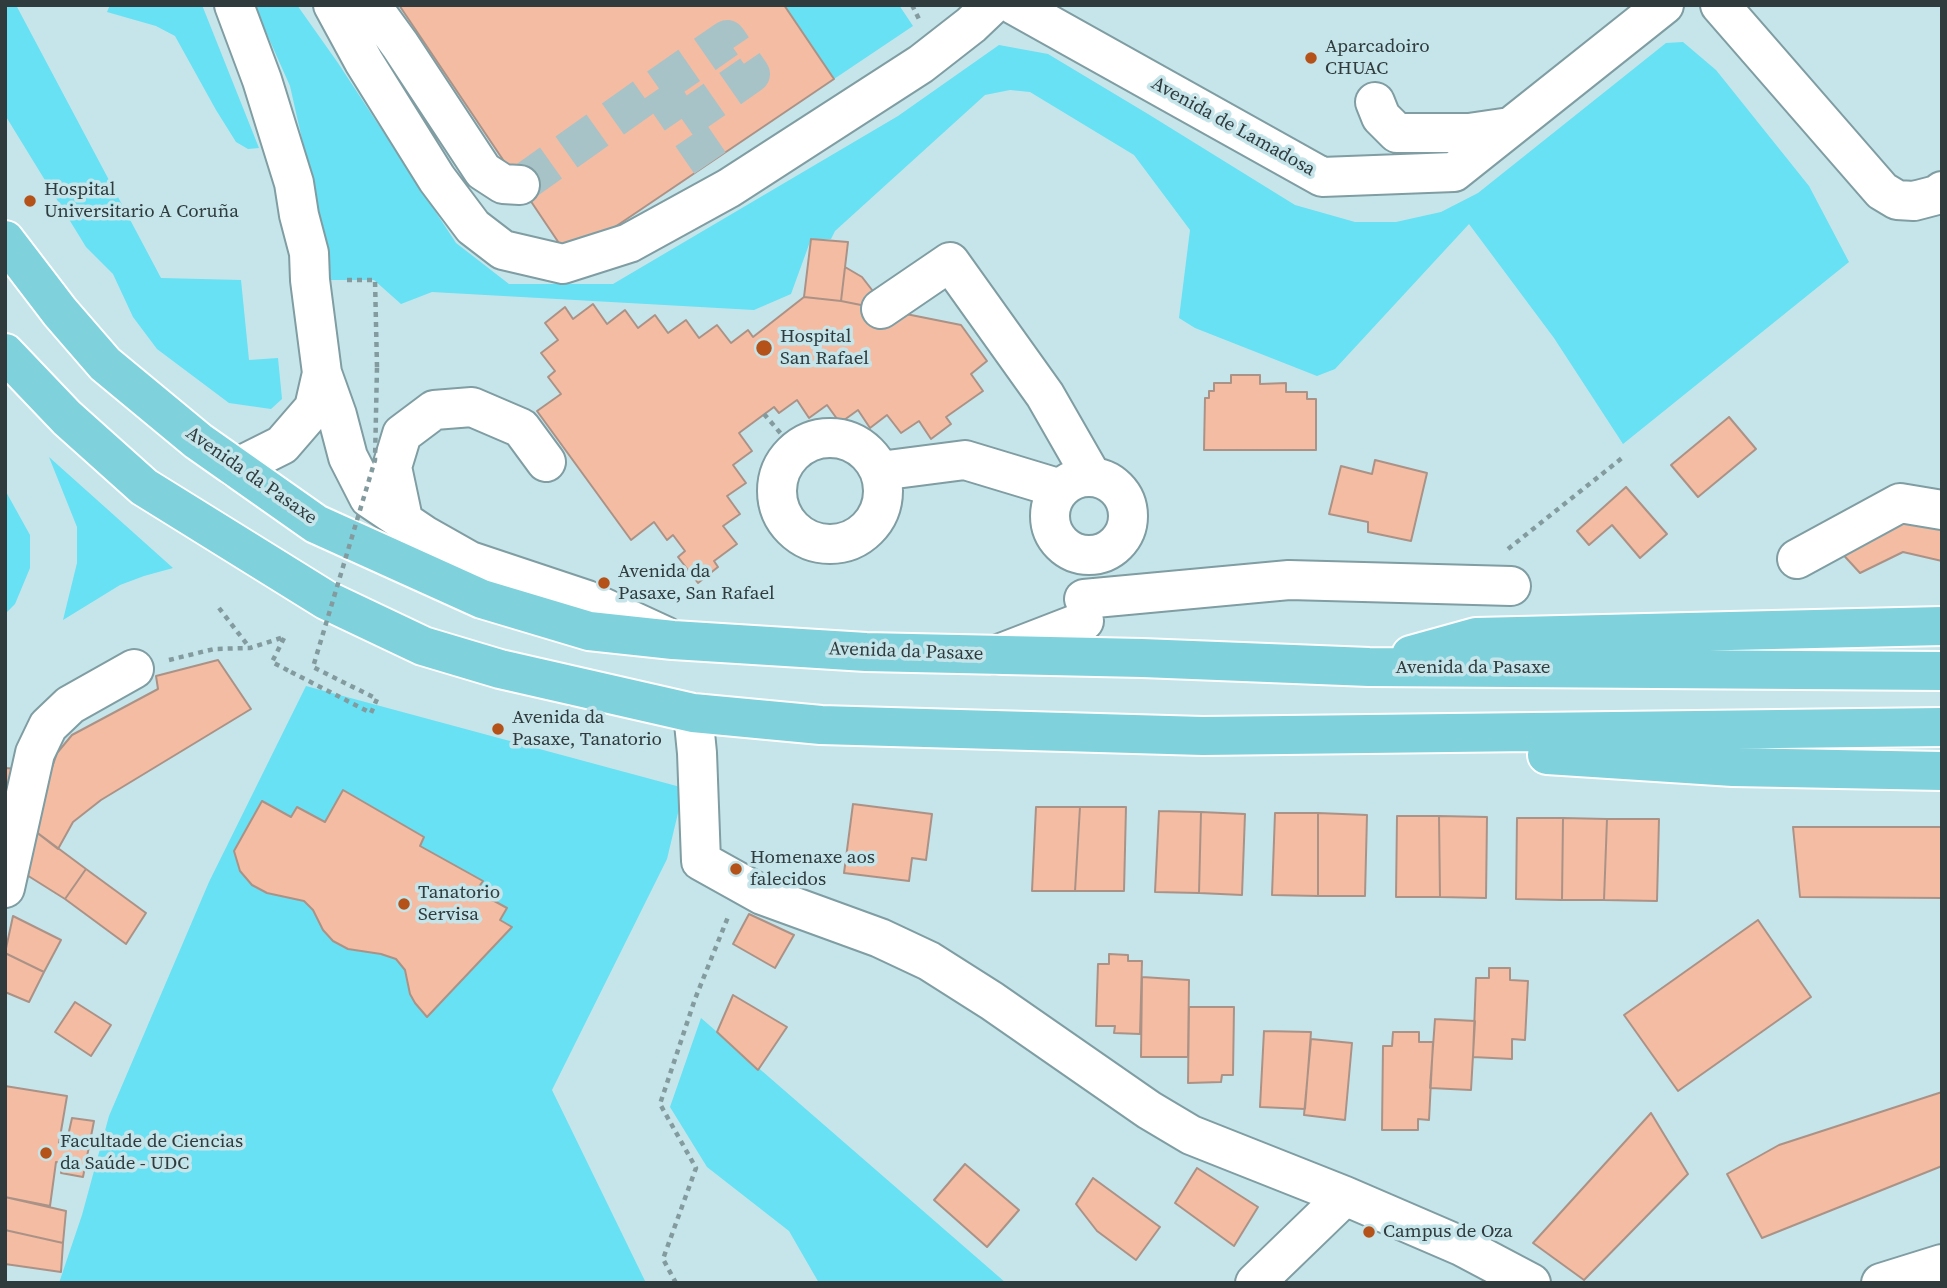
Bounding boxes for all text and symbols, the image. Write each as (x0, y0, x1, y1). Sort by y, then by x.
place label: Aparcadoiro CHUAC (1325, 36, 1430, 80)
marker: Aparcadoiro CHUAC (1303, 50, 1319, 66)
street label: Avenida de Lamadosa (1147, 72, 1319, 182)
place label: Hospital Universitario A Coruña (44, 179, 239, 223)
marker: Hospital Universitario A Coruña (22, 193, 38, 209)
place label: Hospital San Rafael (780, 326, 869, 370)
marker: Hospital San Rafael (754, 338, 774, 358)
street label: Avenida da Pasaxe (181, 422, 321, 530)
place label: Avenida da Pasaxe, San Rafael (618, 561, 775, 605)
marker: Avenida da Pasaxe, San Rafael (596, 575, 612, 591)
street label: Avenida da Pasaxe (828, 638, 984, 666)
street label: Avenida da Pasaxe (1395, 657, 1551, 679)
place label: Avenida da Pasaxe, Tanatorio (512, 707, 662, 751)
marker: Avenida da Pasaxe, Tanatorio (490, 721, 506, 737)
place label: Homenaxe aos falecidos (750, 847, 875, 891)
marker: Homenaxe aos falecidos (728, 861, 744, 877)
place label: Tanatorio Servisa (418, 882, 500, 926)
marker: Tanatorio Servisa (396, 896, 412, 912)
place label: Facultade de Ciencias da Saúde - UDC (60, 1131, 243, 1175)
marker: Facultade de Ciencias da Saúde - UDC (38, 1145, 54, 1161)
place label: Campus de Oza (1383, 1221, 1513, 1243)
marker: Campus de Oza (1361, 1224, 1377, 1240)

